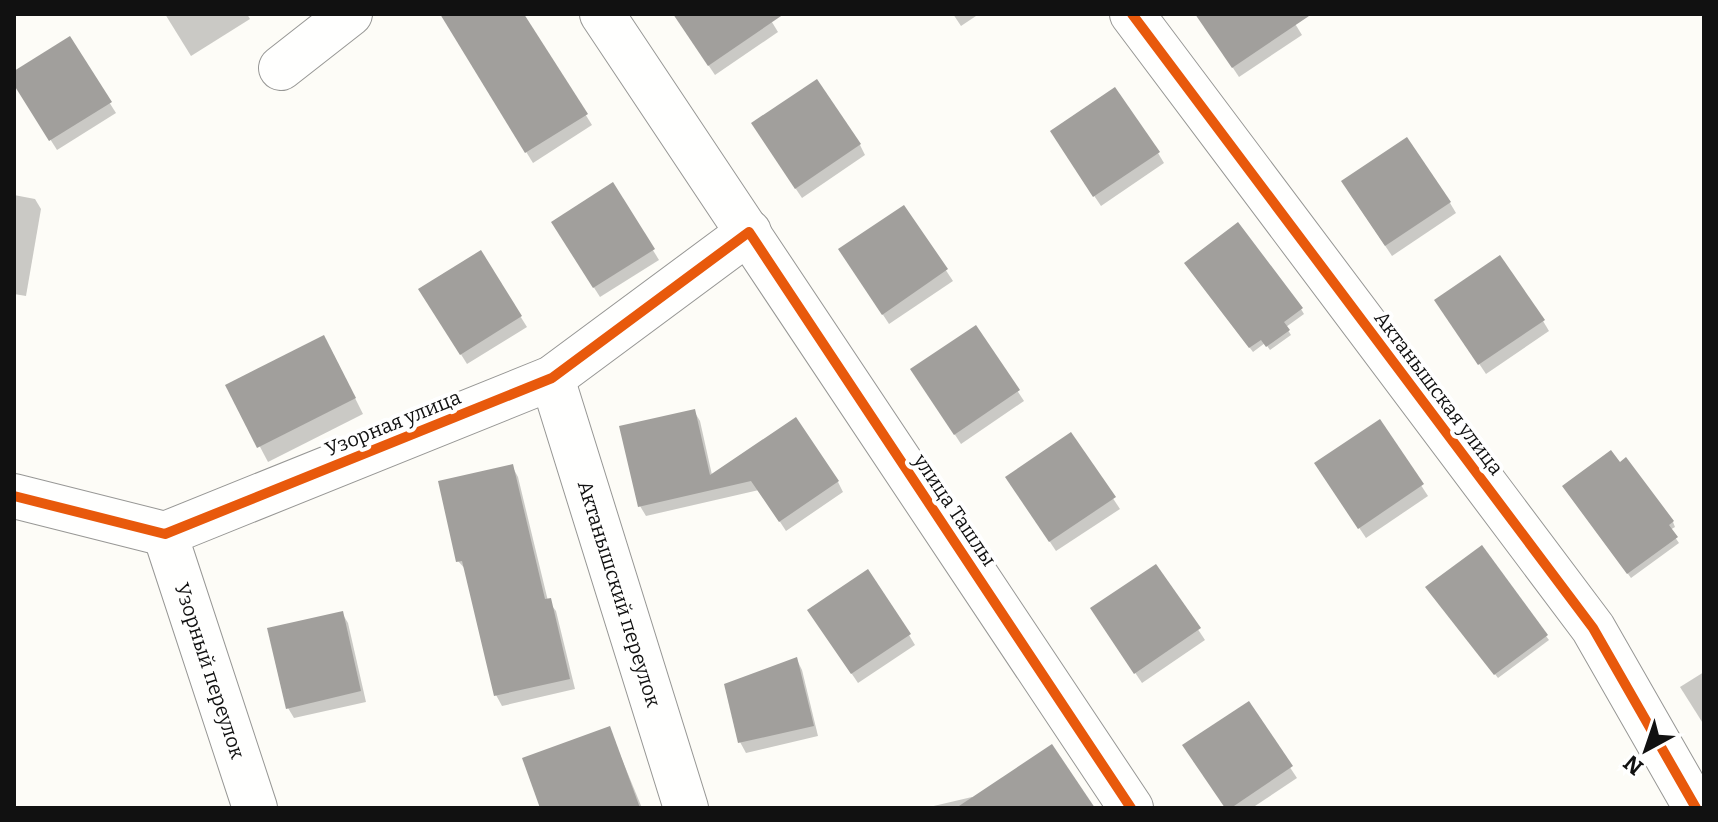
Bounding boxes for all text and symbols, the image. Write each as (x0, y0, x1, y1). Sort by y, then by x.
street label: Актанышская улица (1370, 306, 1508, 480)
street label: Узорная улица (322, 385, 464, 461)
street label: улица Ташлы (908, 449, 1001, 571)
street label: Актанышский переулок (573, 478, 666, 710)
street label: Узорный переулок (170, 580, 250, 762)
north arrow (1606, 710, 1686, 790)
text: N (1618, 749, 1649, 781)

